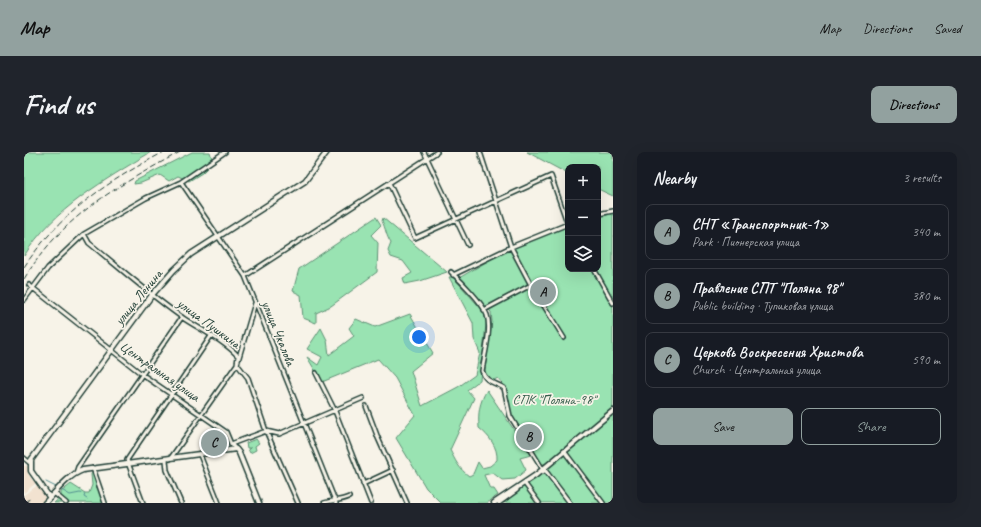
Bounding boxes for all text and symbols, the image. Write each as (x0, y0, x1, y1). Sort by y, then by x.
text: Map (20, 16, 50, 40)
text: Map (820, 20, 841, 37)
text: Directions (863, 20, 912, 37)
text: Saved (934, 20, 961, 37)
button: Directions (871, 86, 957, 123)
text: Find us (24, 87, 94, 122)
map controls (565, 164, 601, 272)
button: + (565, 164, 601, 200)
text: Nearby (653, 168, 696, 189)
text: 3 results (903, 170, 941, 186)
button: − (565, 200, 601, 236)
text: СНТ «Транспортник-1» (692, 215, 829, 234)
text: A (664, 224, 670, 240)
text: 340 m (912, 224, 940, 240)
text: Park · Пионерская улица (692, 234, 799, 250)
button: layers (565, 236, 601, 272)
street label: улица Ленина (110, 265, 167, 329)
pin: A (530, 277, 556, 307)
text: Правление СПТ "Поляна 98" (692, 279, 841, 298)
text: B (664, 288, 670, 304)
text: 380 m (912, 288, 940, 304)
street label: улица Пушкина (173, 294, 245, 353)
street label: улица Чкалова (257, 297, 300, 369)
text: Public building · Тупиковая улица (692, 298, 833, 314)
your location (409, 327, 429, 347)
street label: Центральная улица (116, 338, 204, 406)
text: Церковь Воскресения Христова (692, 343, 863, 362)
text: C (664, 352, 670, 368)
text: 590 m (912, 352, 940, 368)
text: Church · Центральная улица (692, 362, 820, 378)
park label: СПК "Поляна-98" (512, 391, 598, 408)
button: Save (653, 408, 793, 445)
button: Share (801, 408, 941, 445)
pin: B (516, 422, 542, 452)
pin: C (201, 428, 227, 458)

